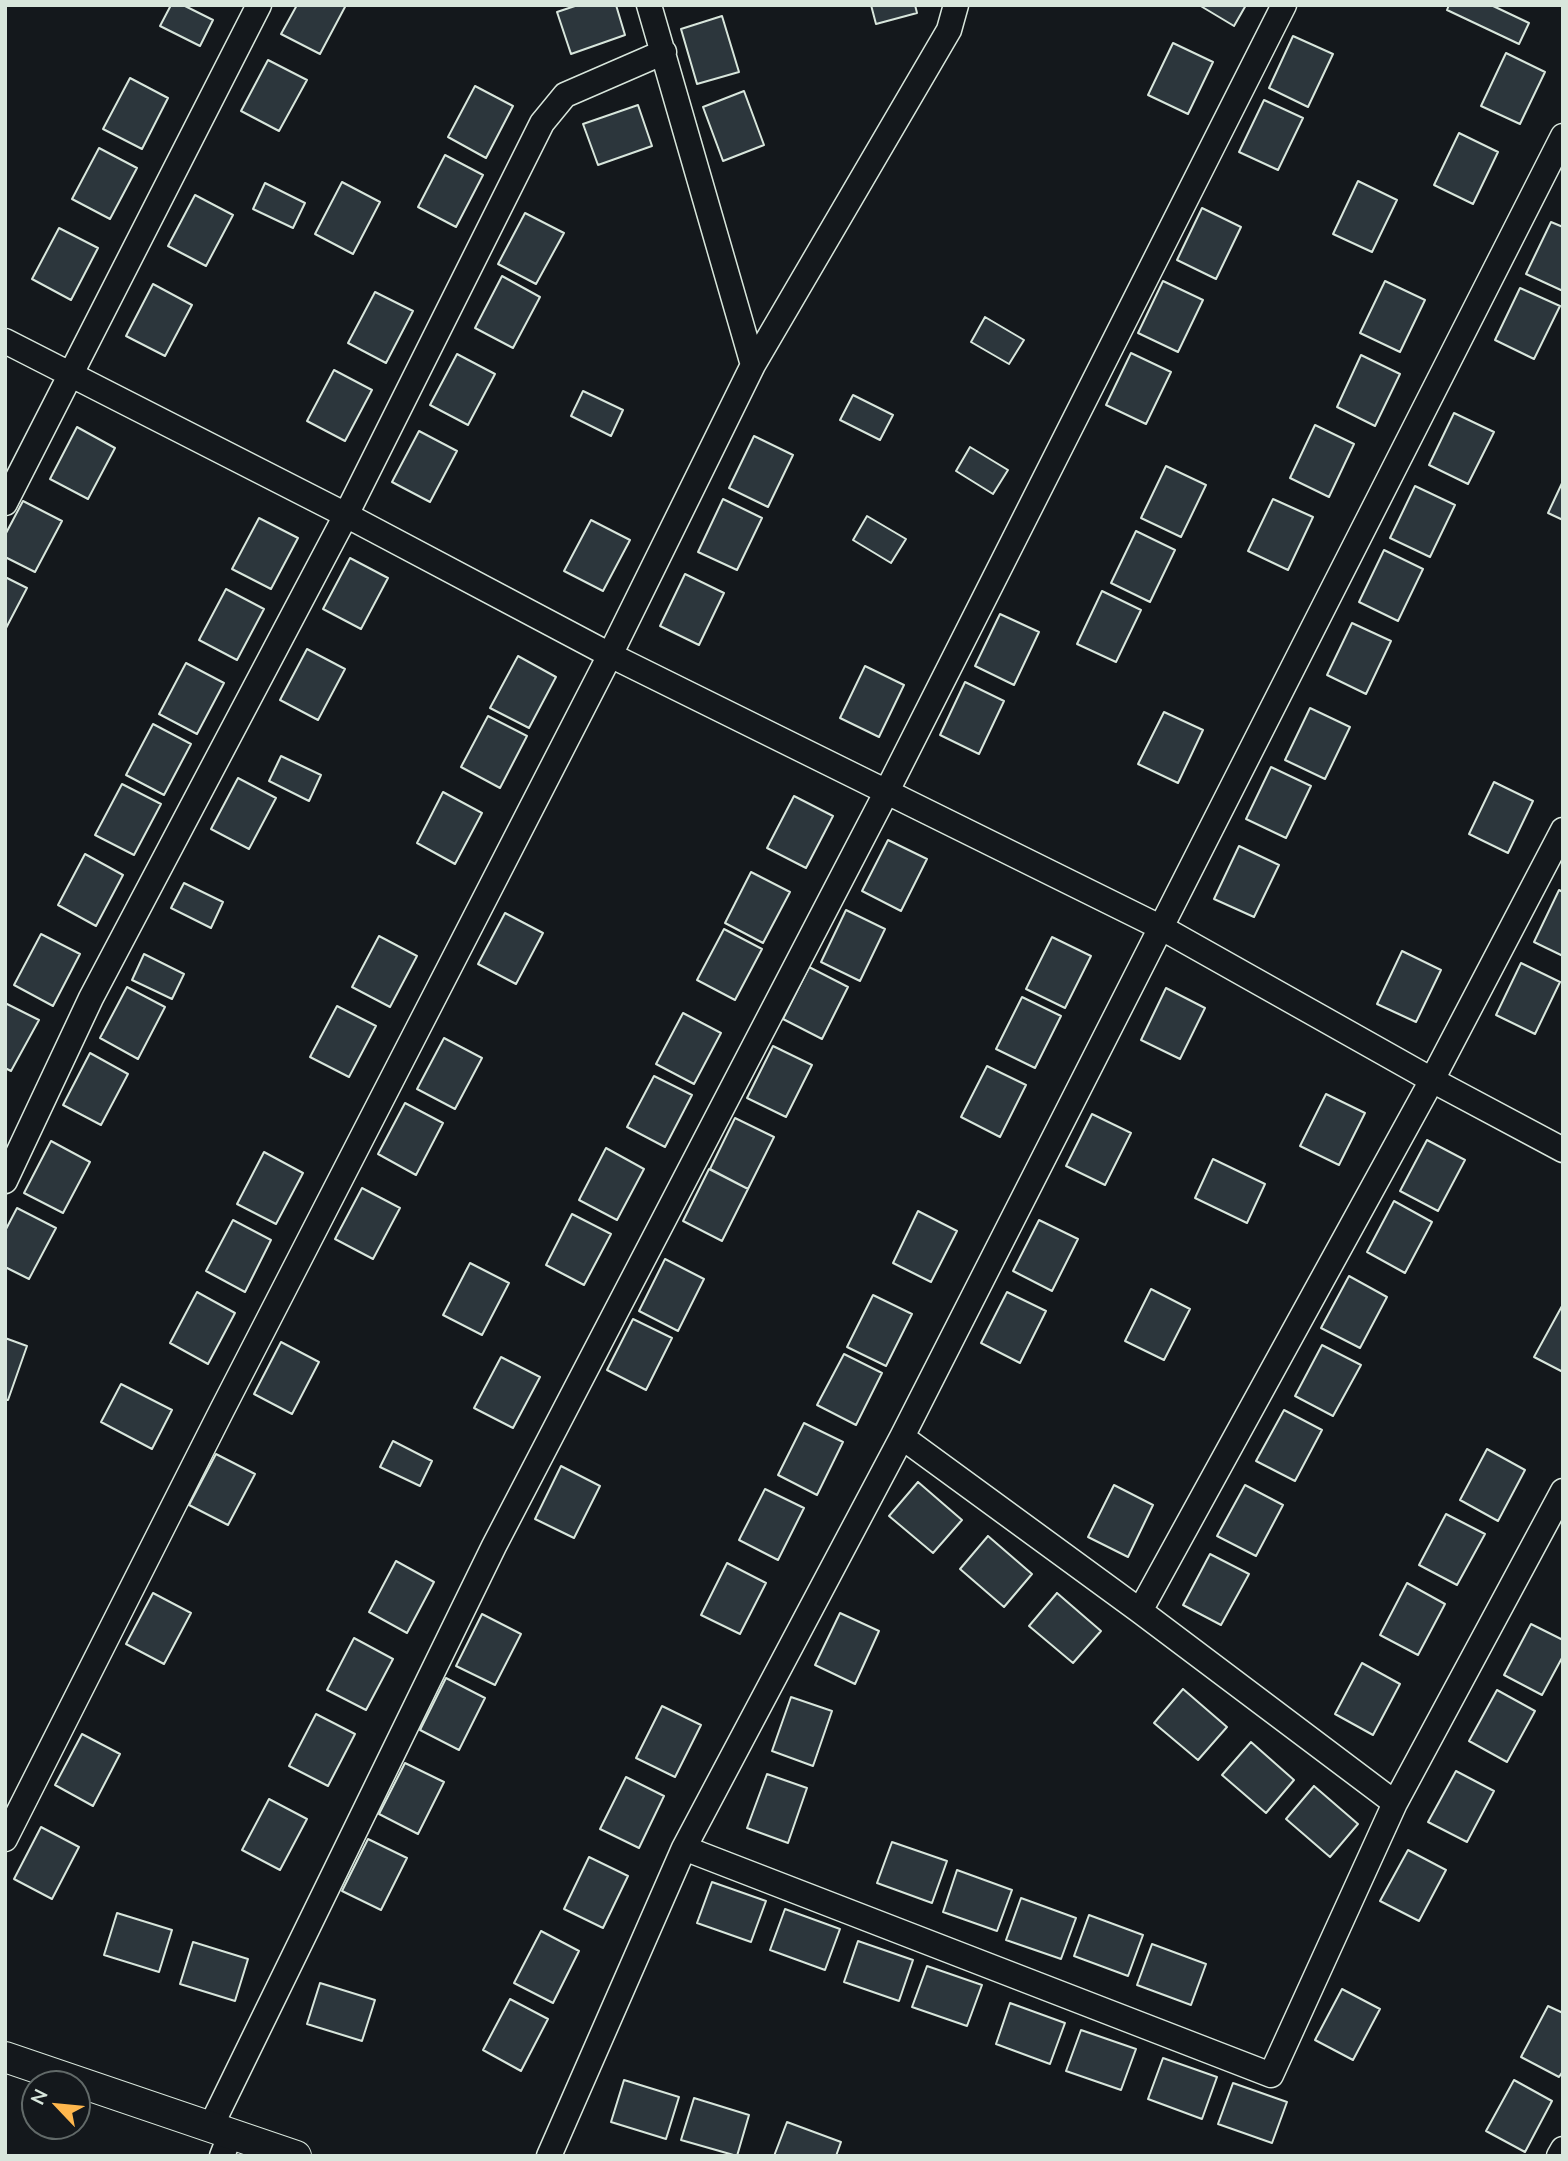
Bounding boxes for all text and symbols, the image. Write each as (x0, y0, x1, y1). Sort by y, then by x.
north arrow (21, 2070, 91, 2140)
text: N (25, 2085, 53, 2108)

